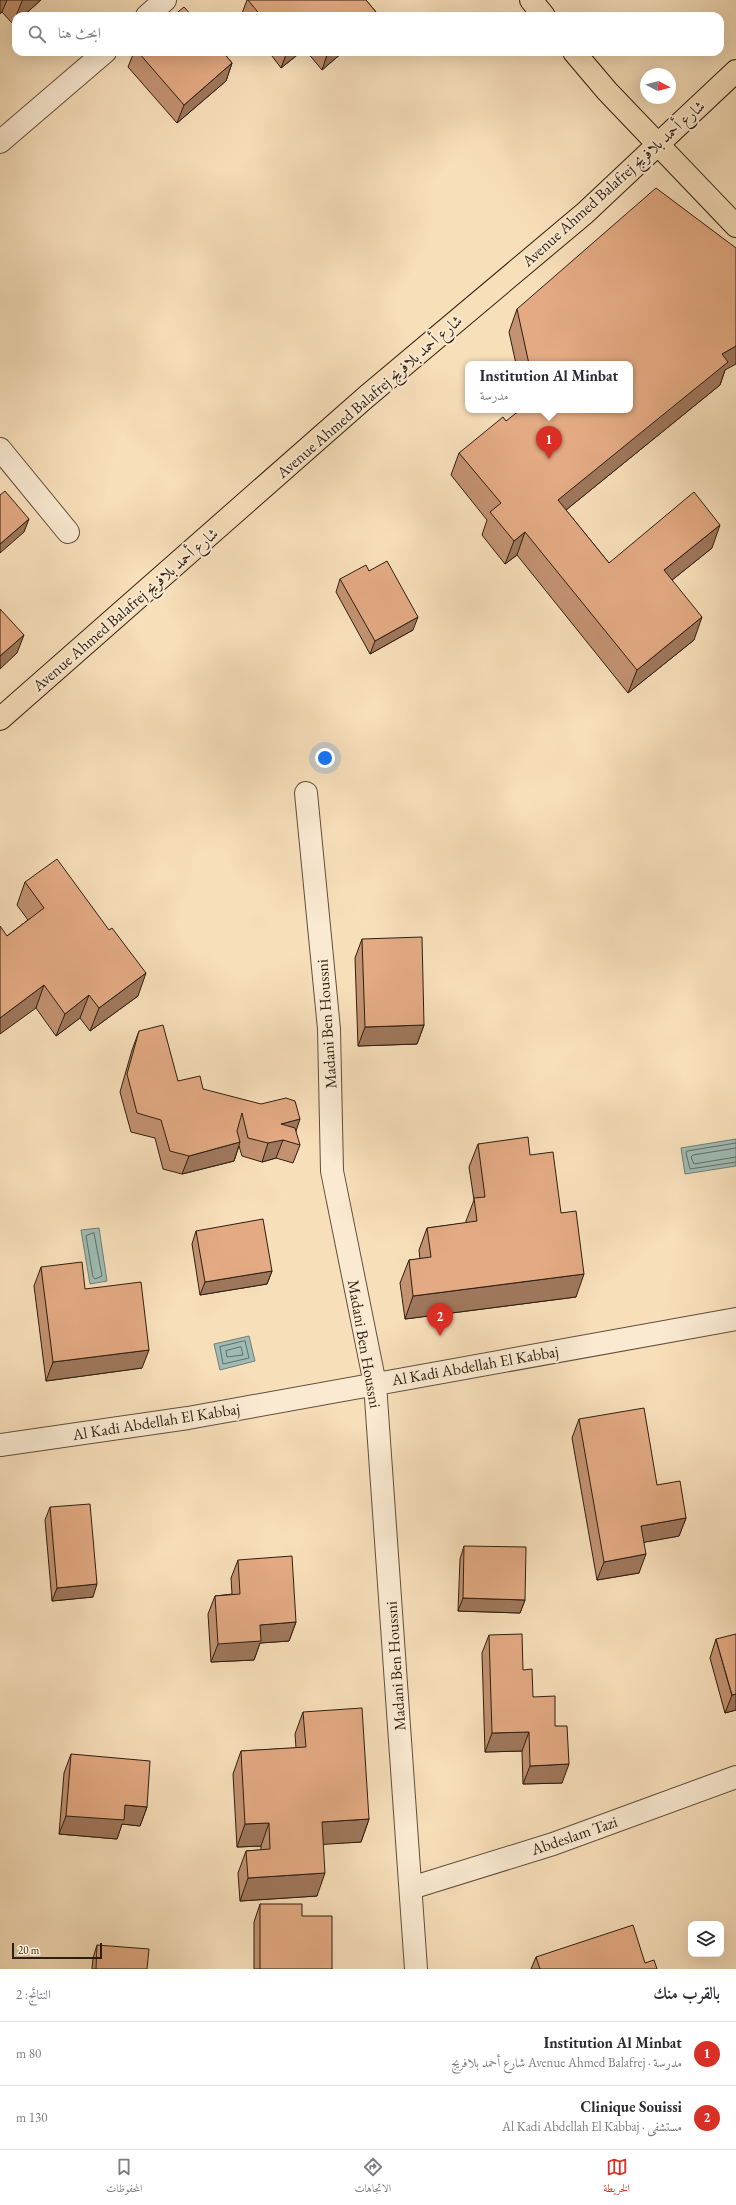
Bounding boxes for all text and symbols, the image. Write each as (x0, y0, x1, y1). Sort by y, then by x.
search box (12, 12, 724, 56)
icon: search (26, 23, 48, 45)
text: ابحث هنا (58, 23, 101, 42)
north arrow (640, 68, 676, 104)
street label: Avenue Ahmed Balafrej شارع أحمد بلافريج (516, 95, 711, 274)
street label: Avenue Ahmed Balafrej شارع أحمد بلافريج (271, 309, 469, 486)
popup (465, 361, 633, 413)
text: Institution Al Minbat (480, 366, 618, 385)
text: مدرسة (480, 387, 509, 404)
pin: 1 (536, 426, 562, 459)
street label: Avenue Ahmed Balafrej شارع أحمد بلافريج (27, 522, 225, 699)
your location (315, 748, 335, 768)
street label: Madani Ben Houssni (311, 958, 342, 1089)
street label: Madani Ben Houssni (343, 1278, 386, 1410)
pin: 2 (427, 1303, 453, 1336)
street label: Al Kadi Abdellah El Kabbaj (389, 1340, 560, 1391)
street label: Al Kadi Abdellah El Kabbaj (70, 1398, 241, 1445)
street label: Madani Ben Houssni (380, 1600, 411, 1731)
street label: Abdeslam Tazi (527, 1811, 620, 1860)
map controls (688, 1921, 724, 1957)
button: layers (688, 1921, 724, 1957)
scale bar (12, 1941, 102, 1960)
text: 20 m (18, 1943, 39, 1957)
text: بالقرب منك (653, 1982, 720, 2004)
text: النتائج: 2 (16, 1986, 51, 2003)
text: Institution Al Minbat (544, 2033, 682, 2052)
text: 80 m (16, 2045, 41, 2062)
text: 1 (704, 2045, 710, 2062)
text: مدرسة · Avenue Ahmed Balafrej شارع أحمد بلافريج (451, 2054, 682, 2071)
text: Clinique Souissi (581, 2097, 682, 2116)
text: 130 m (16, 2109, 47, 2126)
text: 2 (704, 2109, 710, 2126)
text: مستشفى · Al Kadi Abdellah El Kabbaj (502, 2118, 682, 2135)
tab: المحفوظات (106, 2156, 142, 2199)
tab: الاتجاهات (354, 2156, 391, 2199)
tab: الخريطة (603, 2156, 630, 2199)

